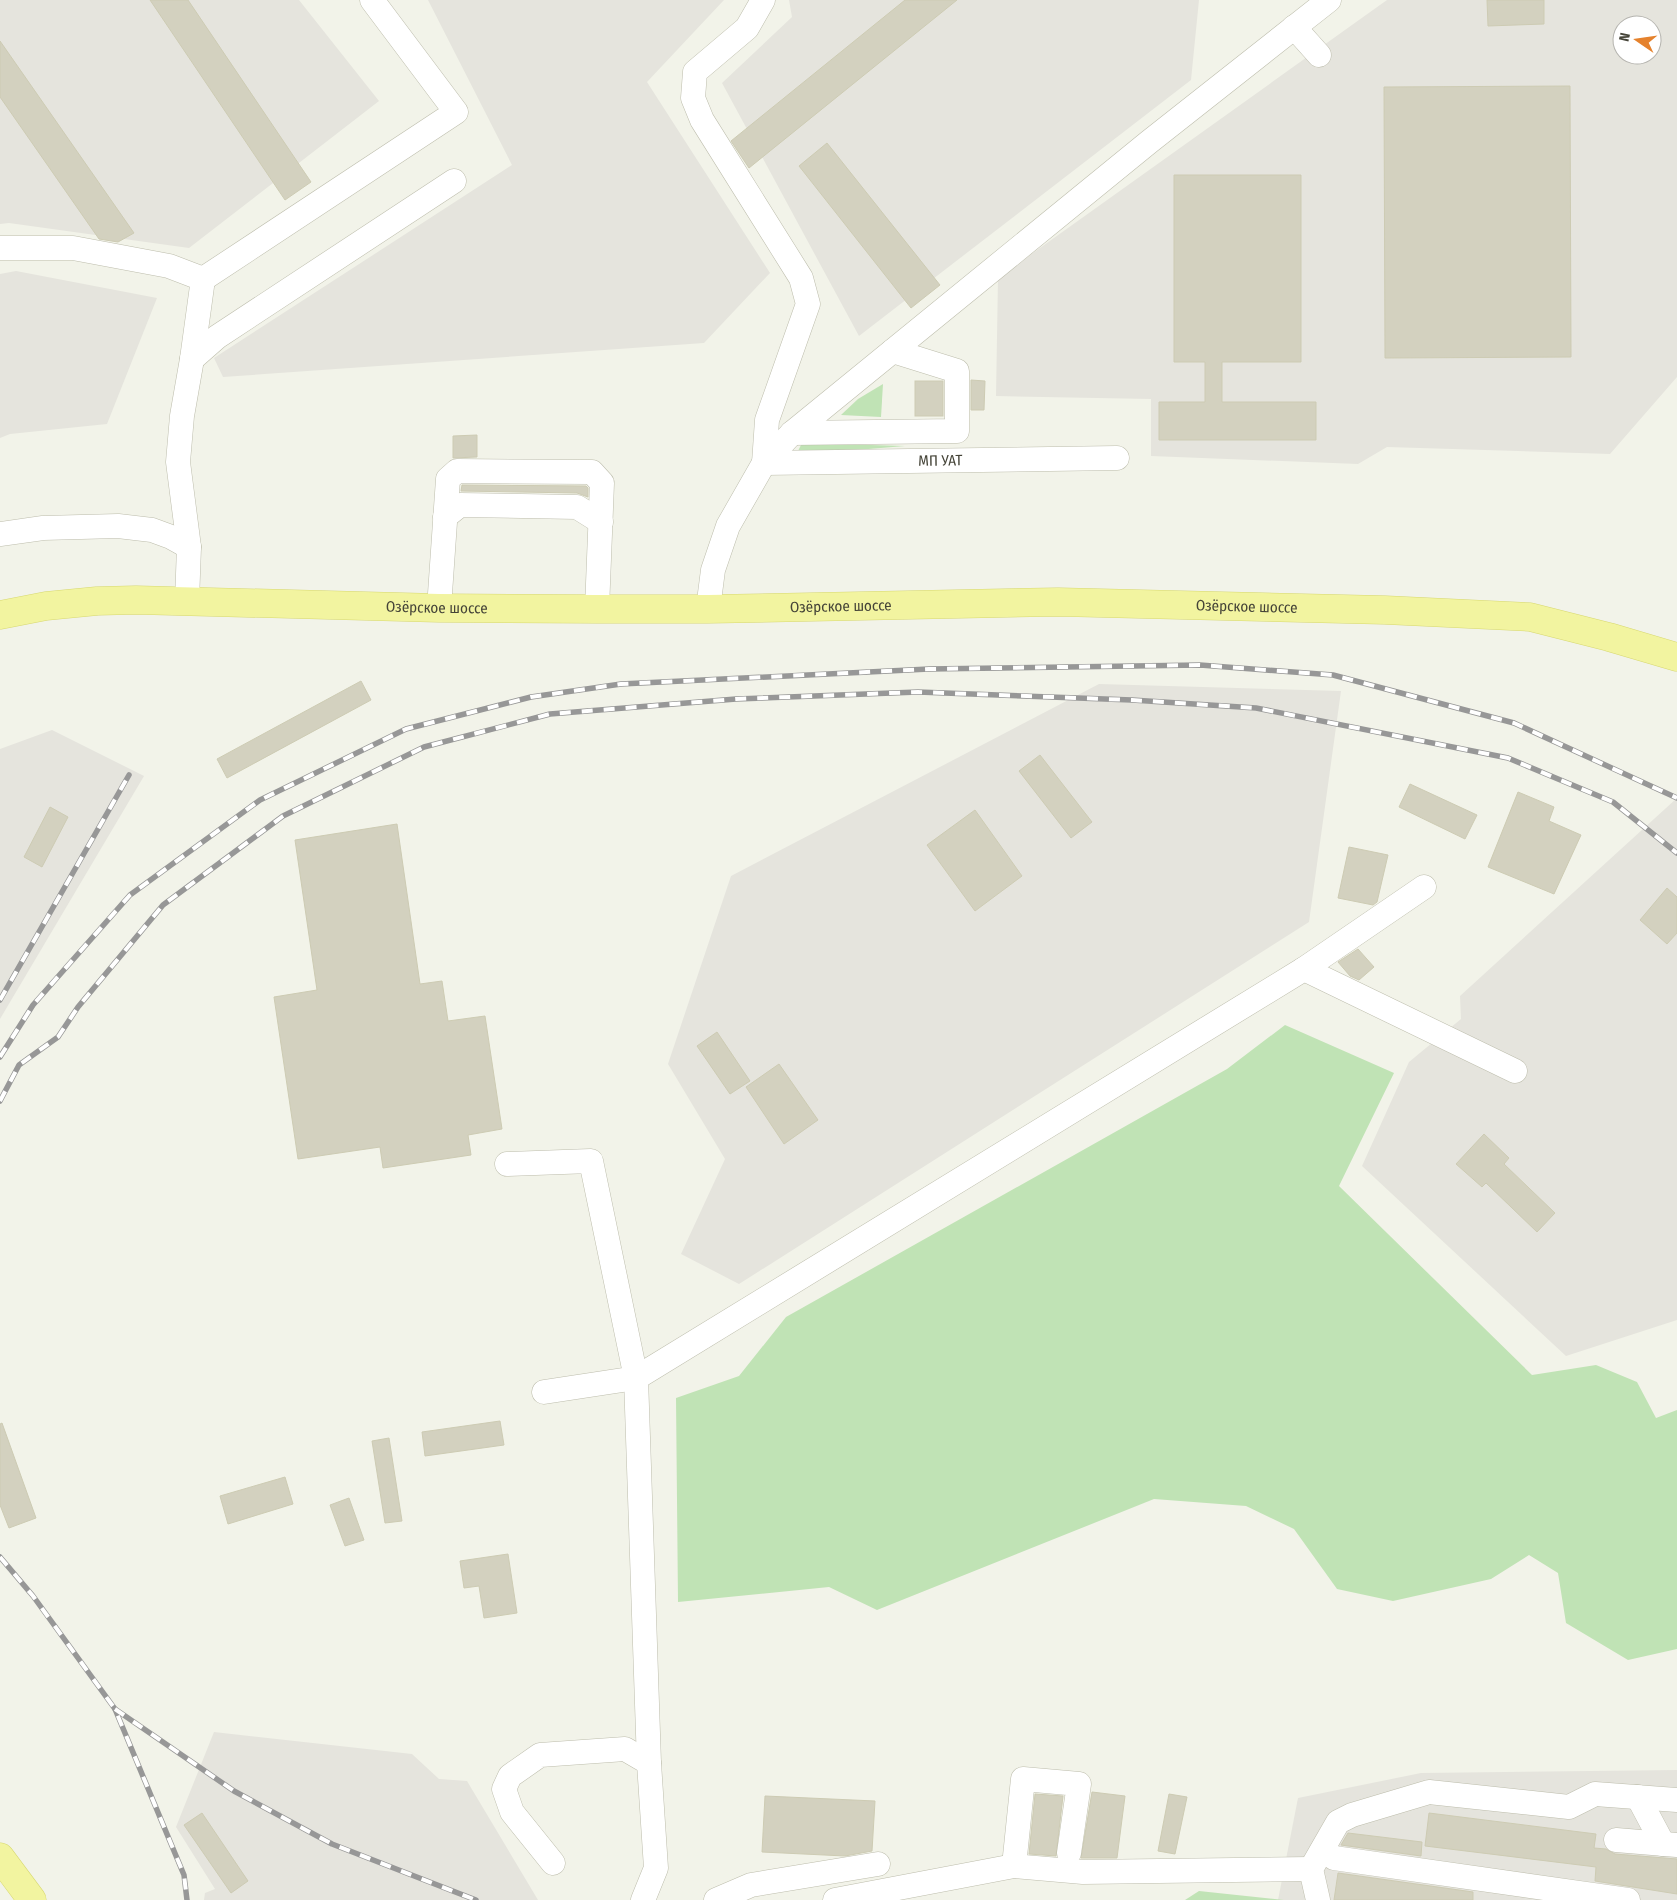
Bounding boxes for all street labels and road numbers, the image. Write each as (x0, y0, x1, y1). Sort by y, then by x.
street label: МП УАТ (918, 451, 963, 470)
street label: Озёрское шоссе (790, 596, 892, 616)
street label: Озёрское шоссе (1196, 596, 1298, 617)
street label: Озёрское шоссе (386, 598, 488, 617)

